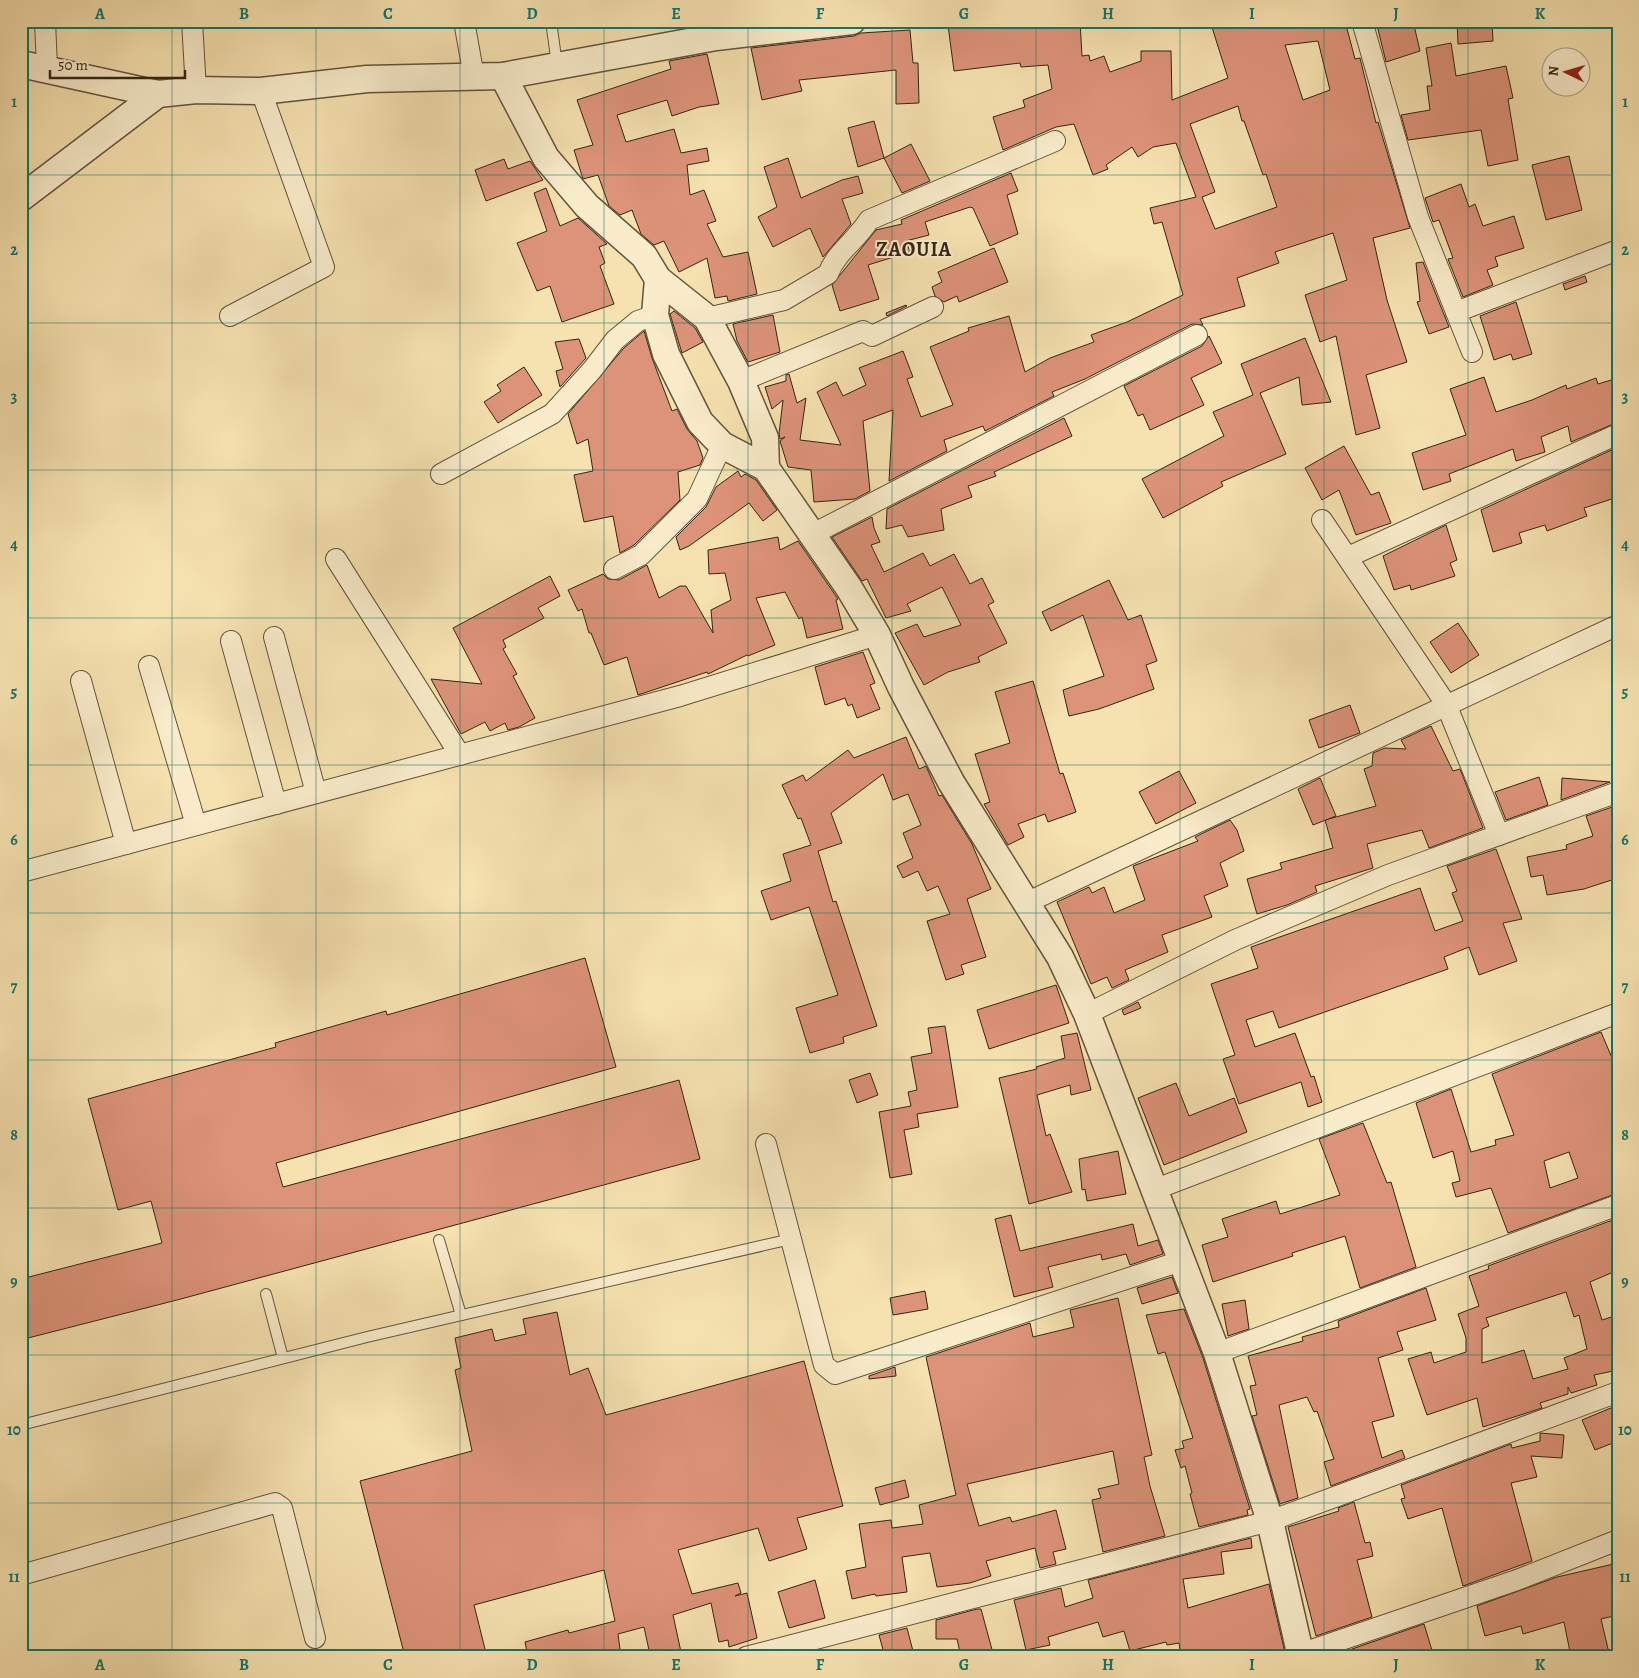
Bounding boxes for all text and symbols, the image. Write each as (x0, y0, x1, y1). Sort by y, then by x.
text: A (94, 3, 106, 25)
text: B (239, 3, 249, 25)
text: C (383, 3, 393, 25)
text: D (526, 3, 538, 25)
text: E (671, 3, 681, 25)
text: F (816, 3, 825, 25)
text: G (959, 3, 969, 25)
text: H (1102, 3, 1114, 25)
text: I (1249, 3, 1255, 25)
text: J (1393, 3, 1399, 25)
text: K (1535, 3, 1546, 25)
scale bar (50, 48, 185, 80)
north arrow (1542, 48, 1592, 98)
text: 50 m (58, 55, 88, 75)
text: N (1544, 65, 1563, 77)
text: 1 (11, 91, 17, 113)
text: 1 (1622, 91, 1628, 113)
district label: ZAOUIA (876, 236, 952, 263)
text: 2 (10, 239, 18, 261)
text: 2 (1621, 239, 1629, 261)
text: 3 (11, 386, 18, 408)
text: 3 (1622, 386, 1629, 408)
text: 4 (10, 534, 18, 556)
text: 4 (1621, 534, 1629, 556)
text: 5 (11, 681, 18, 703)
text: 5 (1622, 681, 1629, 703)
text: 6 (10, 829, 18, 851)
text: 6 (1621, 829, 1629, 851)
text: 7 (11, 976, 18, 998)
text: 7 (1622, 976, 1629, 998)
text: 8 (10, 1124, 18, 1146)
text: 8 (1621, 1124, 1629, 1146)
text: 9 (10, 1271, 18, 1293)
text: 9 (1621, 1271, 1629, 1293)
text: 10 (7, 1419, 21, 1441)
text: 10 (1618, 1419, 1632, 1441)
text: 11 (8, 1566, 20, 1588)
text: 11 (1619, 1566, 1631, 1588)
text: A (94, 1654, 106, 1676)
text: B (239, 1654, 249, 1676)
text: C (383, 1654, 393, 1676)
text: D (526, 1654, 538, 1676)
text: E (671, 1654, 681, 1676)
text: F (816, 1654, 825, 1676)
text: G (959, 1654, 969, 1676)
text: H (1102, 1654, 1114, 1676)
text: I (1249, 1654, 1255, 1676)
text: J (1393, 1654, 1399, 1676)
text: K (1535, 1654, 1546, 1676)

